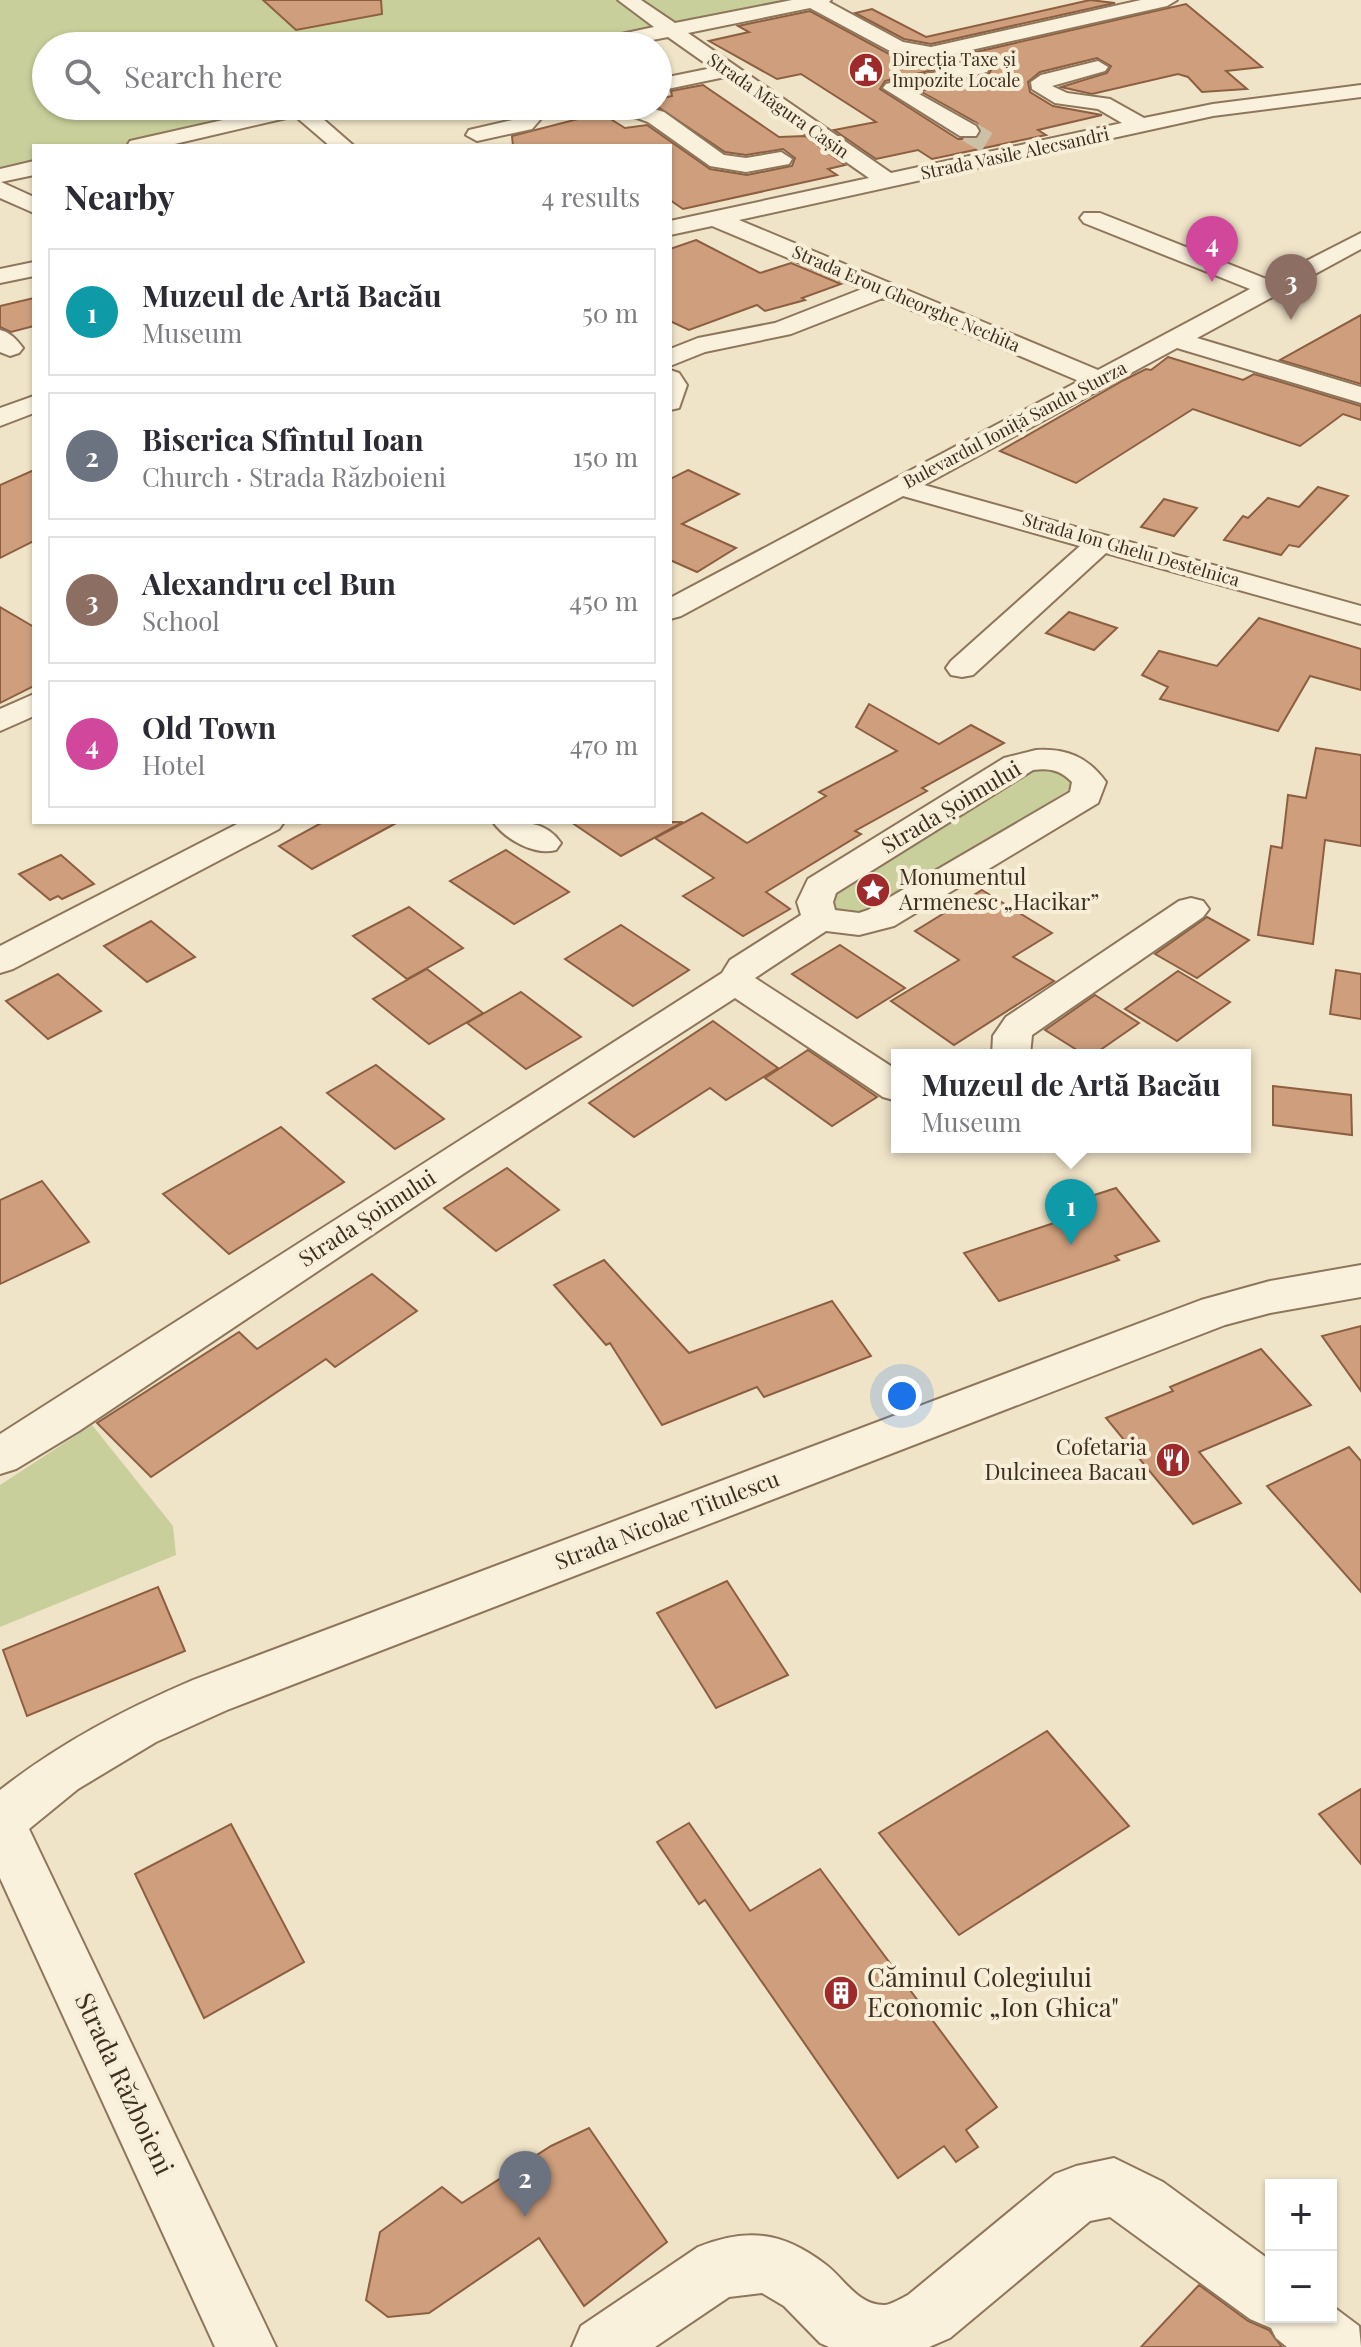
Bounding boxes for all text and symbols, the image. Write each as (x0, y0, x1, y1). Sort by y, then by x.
search box (32, 32, 672, 120)
street label: Strada Măgura Cașin (703, 47, 854, 163)
place label: Direcția Taxe și Impozite Locale (892, 47, 1020, 92)
public building icon: Direcția Taxe și Impozite Locale (847, 51, 885, 89)
icon: search (60, 54, 104, 98)
text: Search here (124, 56, 283, 96)
street label: Strada Vasile Alecsandri (918, 121, 1111, 185)
text: Nearby (64, 173, 175, 219)
text: 4 results (541, 179, 640, 214)
pin: 4 (1186, 216, 1238, 282)
street label: Strada Erou Gheorghe Nechita (789, 239, 1024, 357)
pin: 3 (1265, 254, 1317, 320)
text: Muzeul de Artă Bacău (142, 275, 442, 315)
text: 1 (87, 295, 97, 330)
text: 50 m (582, 295, 638, 330)
text: Museum (142, 315, 242, 350)
street label: Bulevardul Ioniță Sandu Sturza (899, 355, 1130, 493)
text: Biserica Sfîntul Ioan (142, 419, 424, 459)
text: 2 (85, 439, 99, 474)
text: 150 m (573, 439, 638, 474)
text: Church · Strada Războieni (142, 459, 446, 494)
street label: Strada Ion Ghelu Destelnica (1020, 507, 1243, 592)
text: Alexandru cel Bun (142, 563, 396, 603)
text: 3 (86, 583, 98, 618)
text: 450 m (569, 583, 638, 618)
text: School (142, 603, 220, 638)
text: Old Town (142, 707, 276, 747)
text: 4 (85, 727, 99, 762)
text: 470 m (570, 727, 638, 762)
text: Hotel (142, 747, 205, 782)
street label: Strada Șoimului (875, 753, 1026, 860)
place label: Monumentul Armenesc „Hacikar” (898, 861, 1099, 916)
place icon: Monumentul Armenesc „Hacikar” (854, 871, 892, 909)
popup (891, 1049, 1251, 1153)
text: Muzeul de Artă Bacău (921, 1064, 1221, 1104)
text: Museum (921, 1104, 1022, 1139)
street label: Strada Șoimului (292, 1162, 441, 1273)
pin: 1 (1045, 1179, 1097, 1245)
your location (882, 1376, 922, 1416)
place label: Cofetaria Dulcineea Bacau (984, 1431, 1147, 1486)
restaurant icon: Cofetaria Dulcineea Bacau (1154, 1441, 1192, 1479)
street label: Strada Nicolae Titulescu (550, 1462, 783, 1576)
place label: Căminul Colegiului Economic „Ion Ghica" (867, 1959, 1119, 2024)
building icon: Căminul Colegiului Economic „Ion Ghica" (822, 1974, 860, 2012)
street label: Strada Războieni (68, 1987, 183, 2180)
pin: 2 (499, 2151, 551, 2217)
map controls (1265, 2179, 1337, 2323)
button: + (1265, 2179, 1337, 2251)
button: − (1265, 2251, 1337, 2323)

